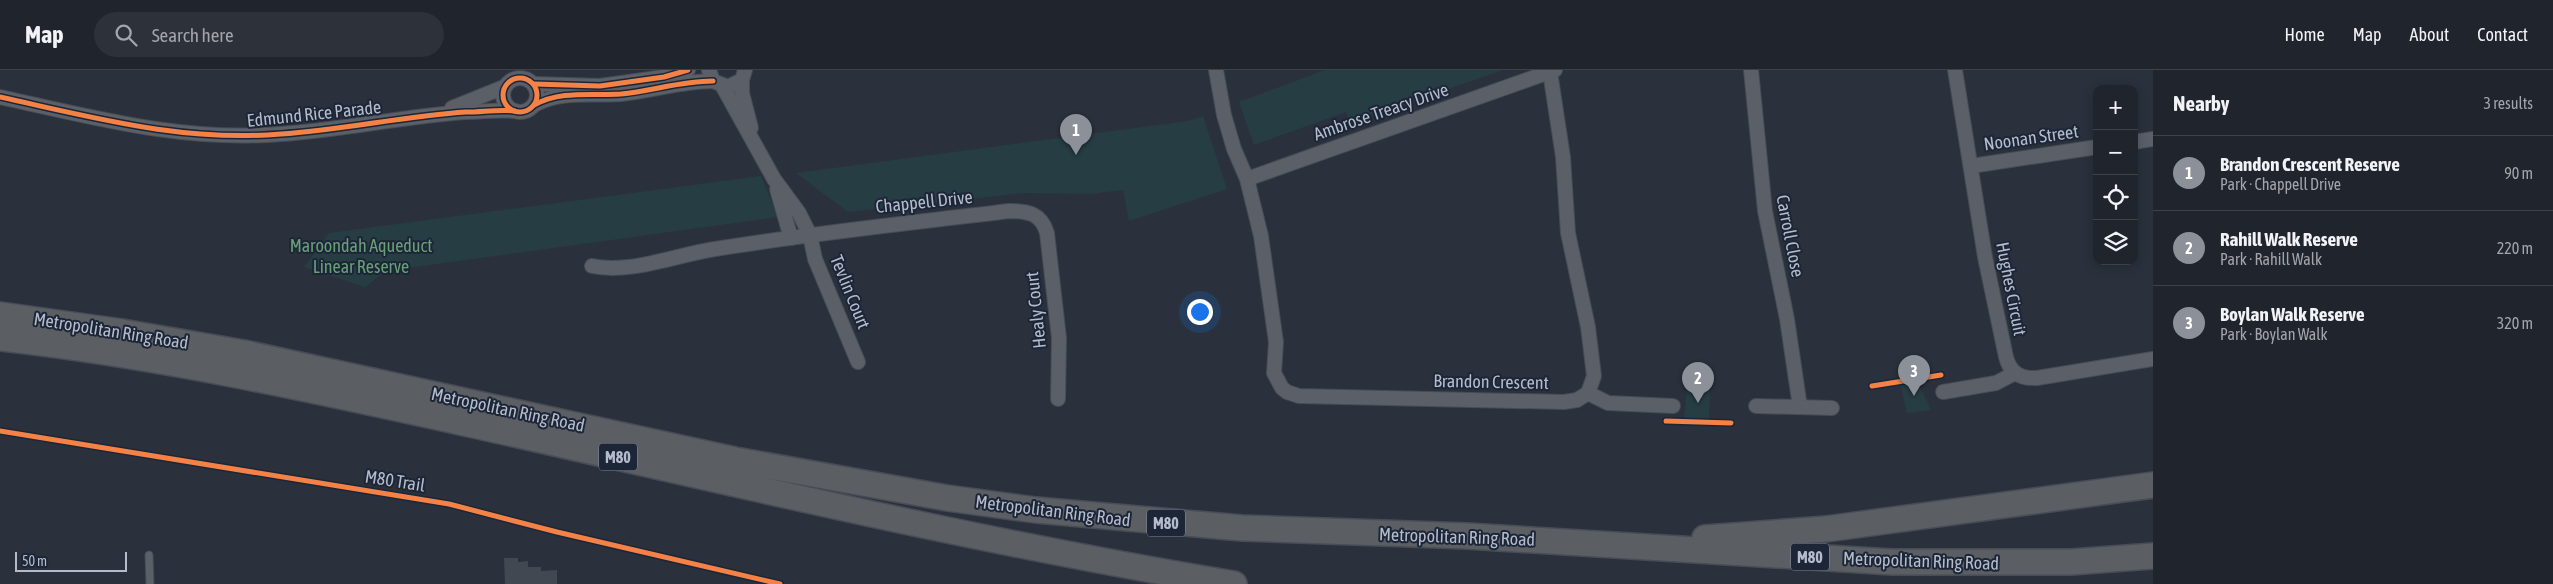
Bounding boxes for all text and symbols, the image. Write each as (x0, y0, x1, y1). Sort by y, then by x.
search box (94, 12, 444, 57)
text: Map (25, 21, 64, 48)
icon: search (112, 21, 140, 49)
text: Search here (152, 24, 234, 46)
text: Home (2285, 24, 2325, 45)
text: Map (2353, 24, 2382, 45)
text: About (2410, 24, 2449, 45)
text: Contact (2477, 24, 2528, 45)
street label: Ambrose Treacy Drive (1311, 79, 1451, 144)
map controls (2093, 85, 2138, 265)
button: + (2093, 85, 2138, 130)
text: Nearby (2173, 91, 2229, 115)
text: 3 results (2483, 94, 2533, 112)
street label: Edmund Rice Parade (246, 96, 382, 131)
pin: 1 (1060, 114, 1092, 155)
street label: Noonan Street (1982, 120, 2080, 155)
button: − (2093, 130, 2138, 175)
text: Brandon Crescent Reserve (2220, 153, 2400, 175)
text: 1 (2185, 164, 2193, 182)
text: 90 m (2504, 164, 2533, 182)
button: locate (2093, 175, 2138, 220)
text: Park · Chappell Drive (2220, 175, 2341, 193)
street label: Chappell Drive (874, 186, 973, 217)
street label: Carroll Close (1772, 193, 1809, 279)
button: layers (2093, 220, 2138, 265)
text: Rahill Walk Reserve (2220, 228, 2358, 250)
park label: Maroondah Aqueduct Linear Reserve (290, 235, 432, 277)
text: 2 (2185, 239, 2193, 257)
text: 220 m (2497, 239, 2533, 257)
street label: Hughes Circuit (1992, 240, 2031, 337)
text: Park · Rahill Walk (2220, 250, 2322, 268)
street label: Tevlin Court (826, 252, 875, 332)
street label: Healy Court (1021, 271, 1050, 349)
your location (1187, 299, 1213, 325)
text: Boylan Walk Reserve (2220, 303, 2365, 325)
street label: Metropolitan Ring Road (32, 308, 190, 353)
text: 3 (2185, 314, 2193, 332)
text: 320 m (2497, 314, 2533, 332)
text: Park · Boylan Walk (2220, 325, 2328, 343)
pin: 3 (1898, 355, 1930, 396)
pin: 2 (1682, 362, 1714, 403)
street label: Brandon Crescent (1433, 370, 1549, 393)
street label: Metropolitan Ring Road (429, 383, 587, 436)
road number: M80 (599, 444, 637, 471)
street label: M80 Trail (364, 465, 427, 496)
street label: Metropolitan Ring Road (974, 491, 1132, 530)
road number: M80 (1147, 509, 1185, 536)
street label: Metropolitan Ring Road (1379, 523, 1535, 550)
road number: M80 (1791, 544, 1829, 571)
street label: Metropolitan Ring Road (1843, 547, 1999, 574)
scale bar (15, 549, 128, 572)
text: 50 m (22, 553, 47, 569)

